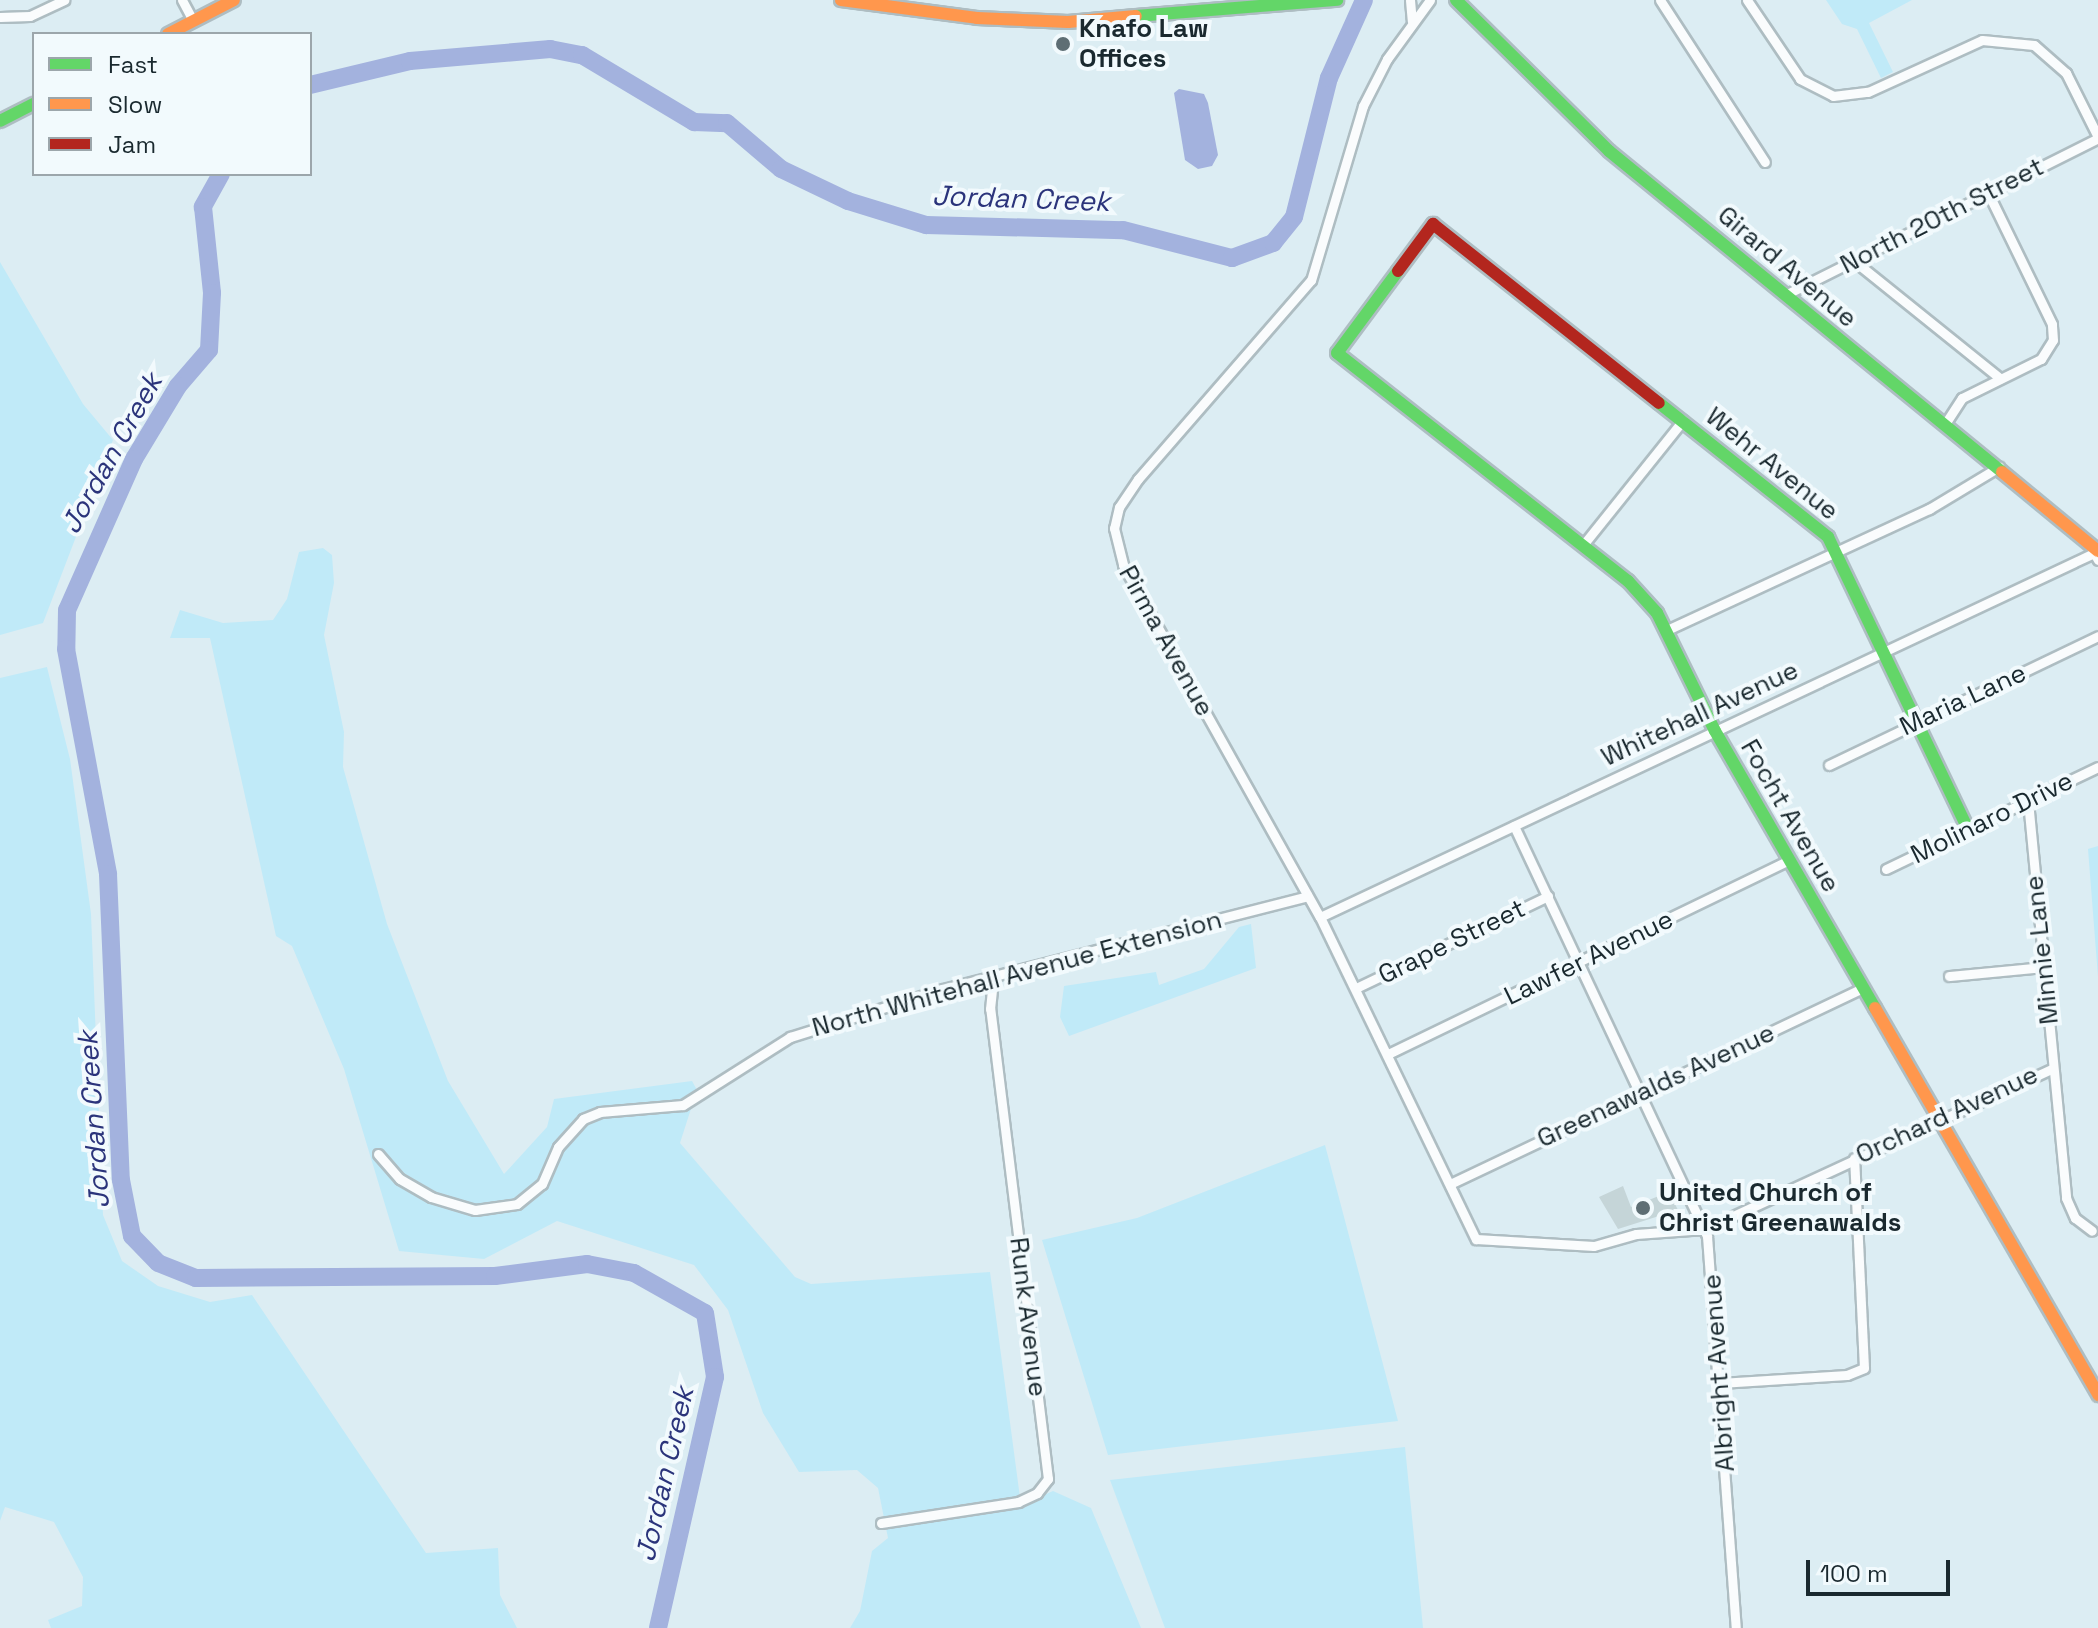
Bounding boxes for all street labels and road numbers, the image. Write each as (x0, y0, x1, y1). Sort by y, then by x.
street label: North 20th Street (1835, 151, 2049, 281)
street label: Girard Avenue (1711, 200, 1863, 334)
street label: Wehr Avenue (1699, 401, 1845, 527)
street label: Pirma Avenue (1112, 560, 1220, 722)
street label: Whitehall Avenue (1596, 655, 1804, 773)
street label: Maria Lane (1895, 657, 2031, 743)
street label: Focht Avenue (1734, 734, 1846, 898)
street label: Molinaro Drive (1906, 765, 2078, 871)
street label: Minnie Lane (2019, 874, 2065, 1026)
street label: Grape Street (1373, 893, 1531, 991)
street label: North Whitehall Avenue Extension (808, 904, 1226, 1044)
street label: Lawfer Avenue (1499, 904, 1679, 1012)
street label: Greenawalds Avenue (1532, 1017, 1780, 1155)
street label: Orchard Avenue (1851, 1059, 2043, 1171)
street label: Runk Avenue (1003, 1235, 1053, 1399)
street label: Albright Avenue (1697, 1273, 1741, 1473)

